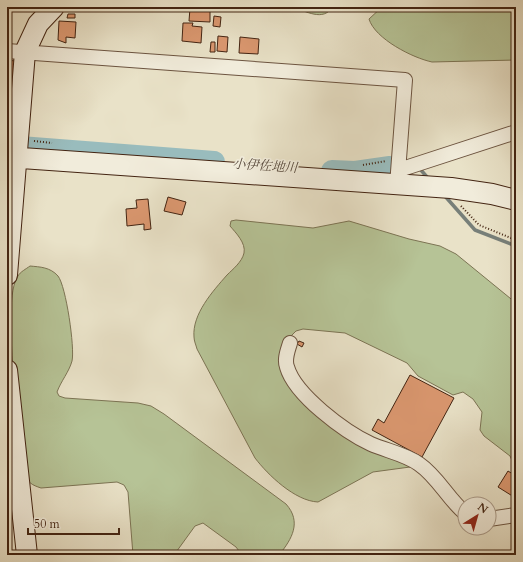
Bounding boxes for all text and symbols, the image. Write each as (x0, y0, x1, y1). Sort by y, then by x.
water label: 小伊佐地川 (232, 155, 300, 177)
north arrow (457, 496, 497, 536)
text: N (474, 500, 491, 518)
scale bar (28, 510, 119, 536)
text: 50 m (34, 516, 61, 532)

